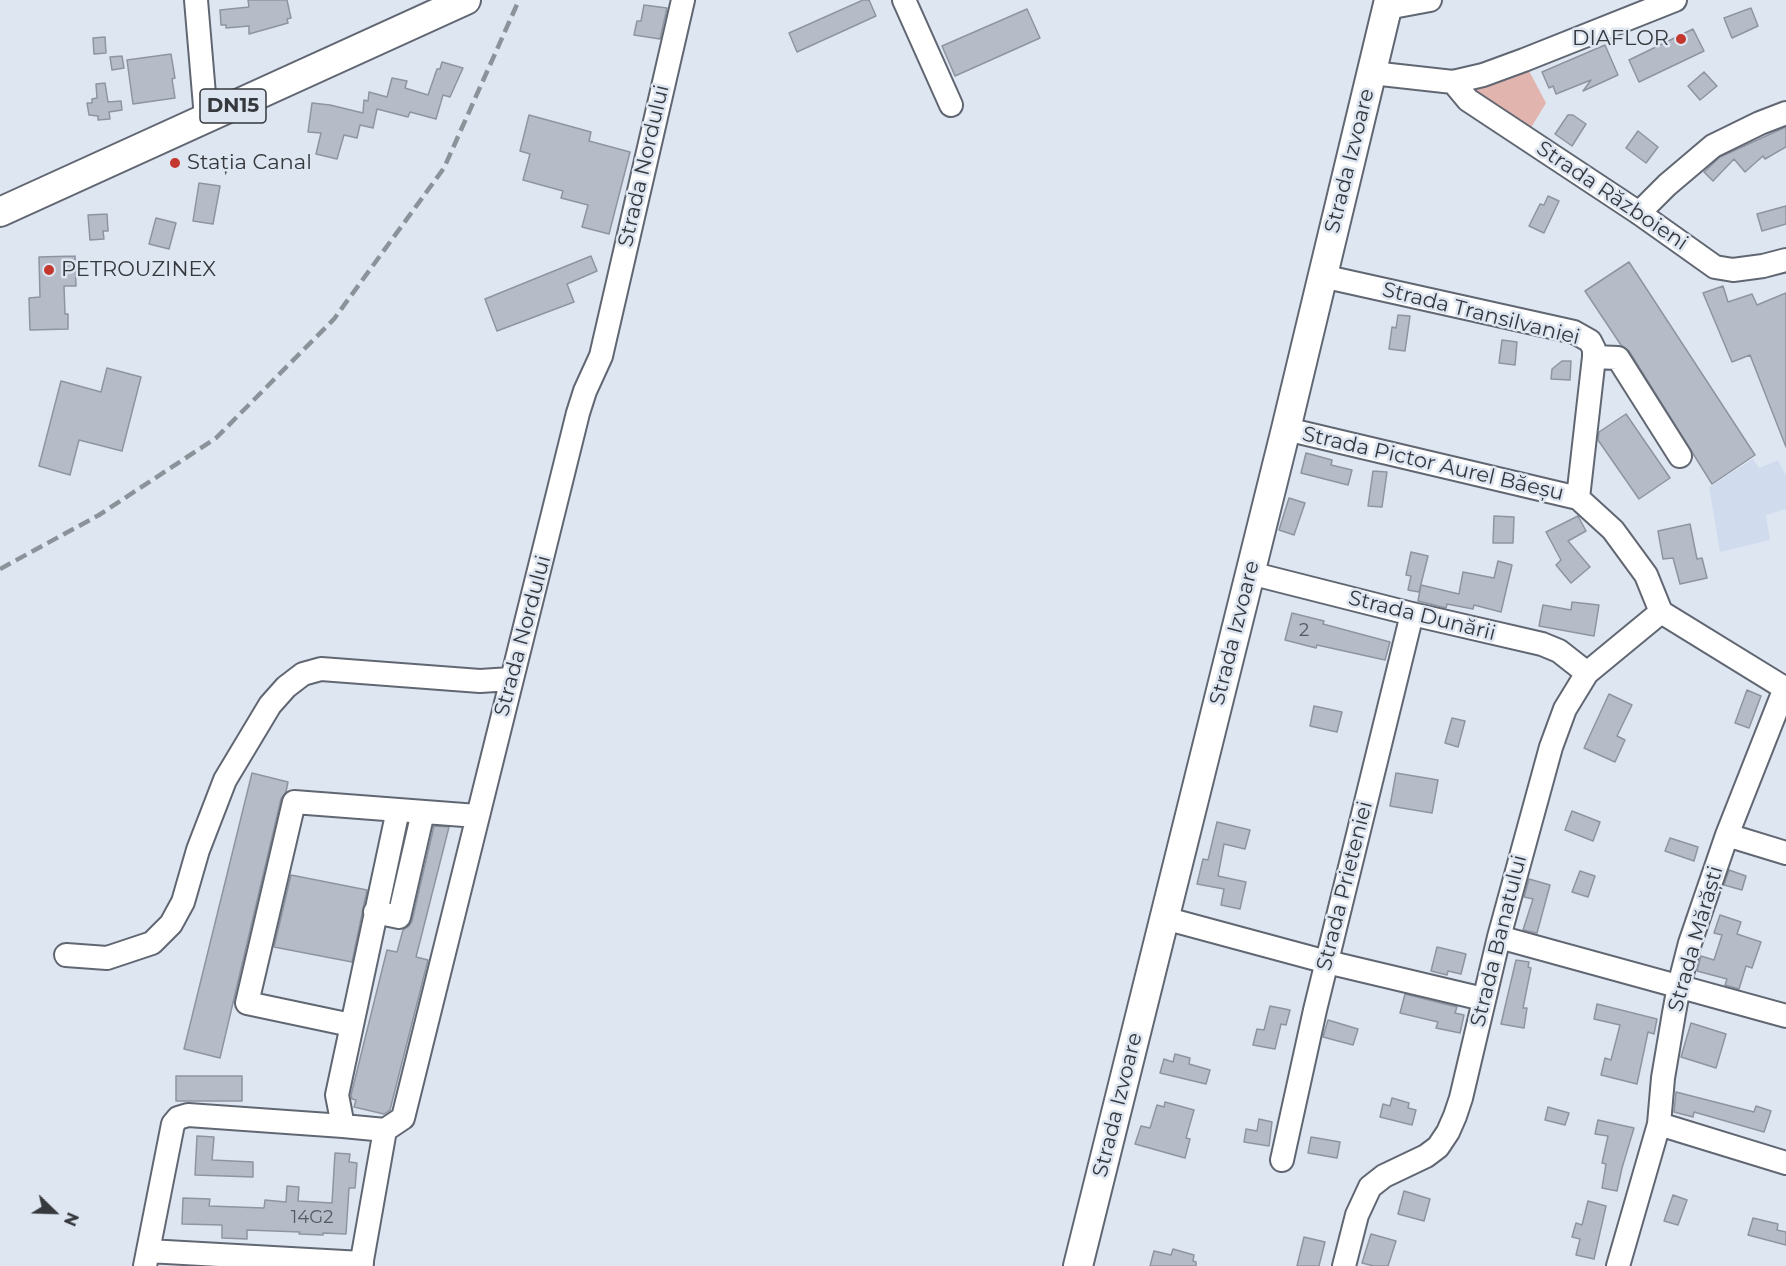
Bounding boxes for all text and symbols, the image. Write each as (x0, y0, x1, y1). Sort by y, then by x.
place label: DIAFLOR (1572, 26, 1669, 52)
marker: DIAFLOR (1674, 32, 1688, 46)
street label: Strada Nordului (613, 82, 675, 250)
street label: Strada Izvoare (1320, 86, 1380, 236)
road number: DN15 (200, 89, 266, 123)
street label: Strada Războieni (1531, 136, 1693, 256)
place label: Stația Canal (187, 150, 312, 176)
marker: Stația Canal (168, 156, 182, 170)
place label: PETROUZINEX (61, 257, 216, 283)
marker: PETROUZINEX (42, 263, 56, 277)
street label: Strada Transilvaniei (1380, 277, 1582, 351)
street label: Strada Pictor Aurel Băeșu (1300, 422, 1566, 506)
street label: Strada Nordului (489, 553, 557, 719)
street label: Strada Izvoare (1205, 558, 1265, 708)
street label: Strada Dunării (1346, 585, 1498, 647)
house number: 2 (1299, 620, 1309, 642)
street label: Strada Prieteniei (1312, 799, 1378, 973)
street label: Strada Banatului (1465, 852, 1533, 1030)
street label: Strada Mărăști (1663, 863, 1729, 1015)
street label: Strada Izvoare (1088, 1030, 1148, 1180)
north arrow (24, 1182, 84, 1242)
house number: 14G2 (291, 1207, 333, 1229)
text: N (60, 1210, 82, 1229)

